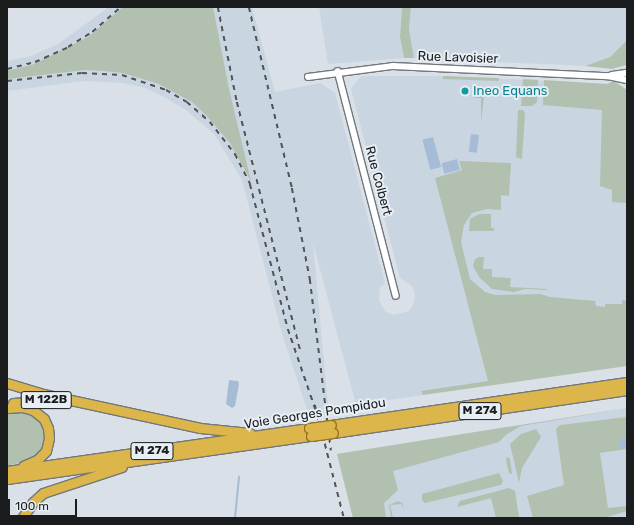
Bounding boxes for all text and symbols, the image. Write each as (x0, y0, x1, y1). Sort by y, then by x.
street label: Rue Lavoisier (417, 49, 499, 67)
place label: Ineo Equans (473, 83, 547, 99)
marker: Ineo Equans (460, 86, 470, 96)
street label: Rue Colbert (361, 145, 395, 217)
road number: M 122B (20, 390, 72, 410)
street label: Voie Georges Pompidou (243, 395, 387, 433)
road number: M 274 (458, 401, 502, 421)
road number: M 274 (130, 441, 174, 461)
scale bar (10, 491, 79, 517)
text: 100 m (15, 499, 49, 513)

